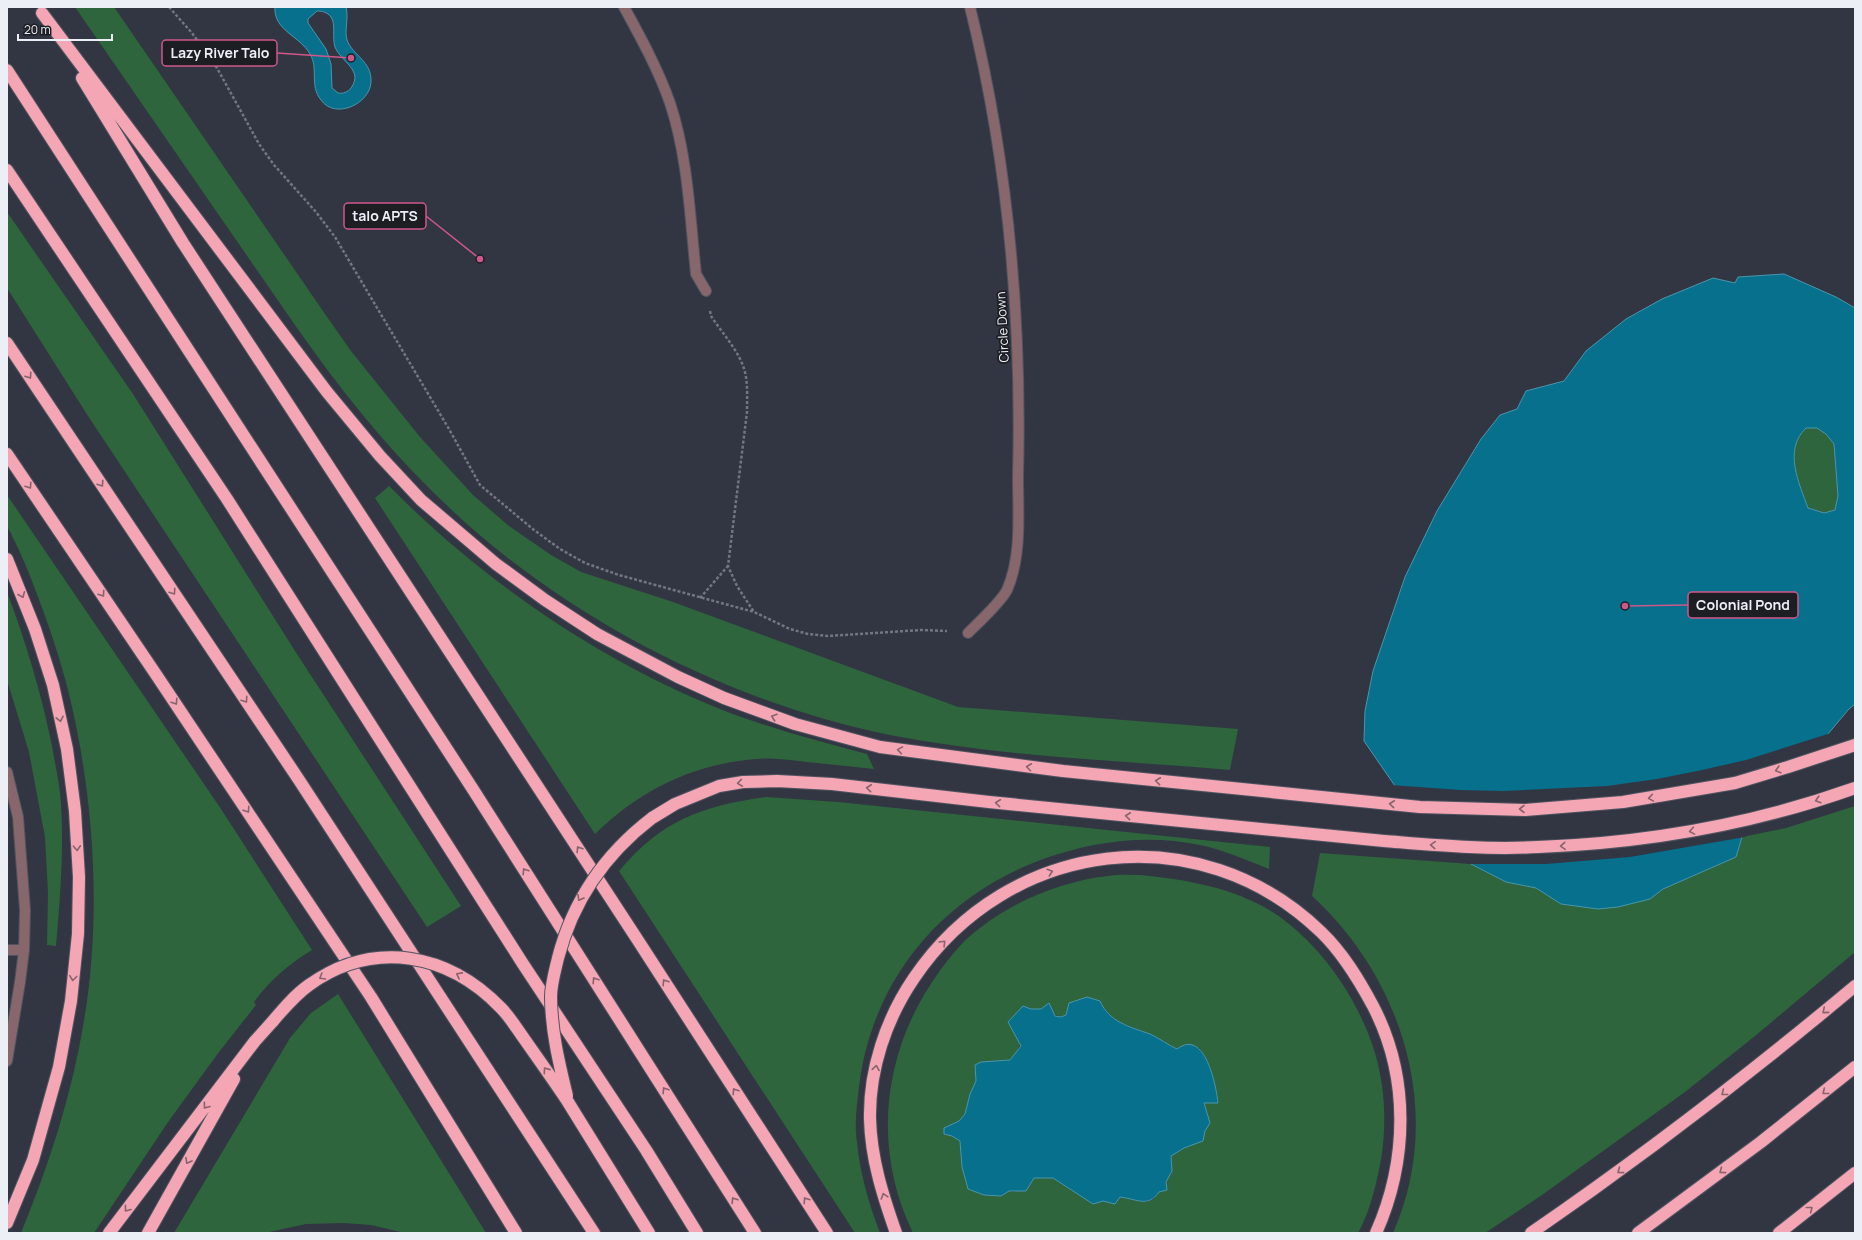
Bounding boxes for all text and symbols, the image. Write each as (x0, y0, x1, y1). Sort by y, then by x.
scale bar (18, 16, 112, 42)
text: 20 m (24, 21, 51, 38)
callout: Lazy River Talo (162, 40, 277, 66)
text: Lazy River Talo (170, 43, 270, 62)
callout: talo APTS (344, 203, 426, 229)
text: talo APTS (352, 206, 418, 225)
street label: Circle Down (991, 291, 1013, 363)
one-way arrow (24, 371, 31, 378)
one-way arrow (96, 480, 103, 487)
one-way arrow (24, 482, 31, 489)
one-way arrow (168, 588, 176, 595)
one-way arrow (97, 590, 105, 597)
one-way arrow (17, 591, 25, 599)
callout: Colonial Pond (1688, 592, 1798, 618)
text: Colonial Pond (1696, 595, 1790, 614)
one-way arrow (240, 696, 248, 703)
one-way arrow (170, 698, 178, 705)
one-way arrow (771, 713, 778, 722)
one-way arrow (56, 716, 64, 722)
one-way arrow (897, 746, 903, 754)
one-way arrow (1026, 762, 1032, 771)
one-way arrow (1775, 765, 1782, 774)
one-way arrow (1155, 777, 1161, 786)
one-way arrow (737, 778, 743, 787)
one-way arrow (866, 784, 872, 793)
one-way arrow (1648, 793, 1654, 802)
one-way arrow (1815, 796, 1821, 804)
one-way arrow (995, 798, 1001, 807)
one-way arrow (1389, 800, 1395, 809)
one-way arrow (1519, 805, 1525, 813)
one-way arrow (242, 806, 250, 813)
one-way arrow (1125, 811, 1131, 820)
one-way arrow (1689, 826, 1695, 835)
one-way arrow (1430, 841, 1436, 850)
one-way arrow (1560, 841, 1566, 850)
one-way arrow (72, 845, 81, 851)
one-way arrow (576, 846, 584, 853)
one-way arrow (522, 868, 530, 875)
one-way arrow (1046, 868, 1053, 877)
one-way arrow (578, 894, 585, 902)
one-way arrow (938, 940, 945, 948)
one-way arrow (319, 972, 326, 980)
one-way arrow (456, 973, 463, 980)
one-way arrow (69, 975, 78, 981)
one-way arrow (592, 977, 600, 984)
one-way arrow (662, 979, 670, 986)
one-way arrow (1822, 1007, 1830, 1014)
one-way arrow (871, 1065, 880, 1071)
one-way arrow (544, 1067, 551, 1074)
one-way arrow (662, 1087, 670, 1094)
one-way arrow (1822, 1087, 1829, 1094)
one-way arrow (732, 1088, 740, 1095)
one-way arrow (1721, 1088, 1728, 1095)
one-way arrow (203, 1101, 210, 1108)
one-way arrow (186, 1157, 193, 1164)
one-way arrow (1617, 1166, 1624, 1173)
one-way arrow (1719, 1166, 1726, 1173)
one-way arrow (880, 1193, 888, 1200)
one-way arrow (732, 1197, 739, 1204)
one-way arrow (803, 1197, 810, 1204)
one-way arrow (125, 1205, 132, 1212)
one-way arrow (1805, 1207, 1812, 1214)

